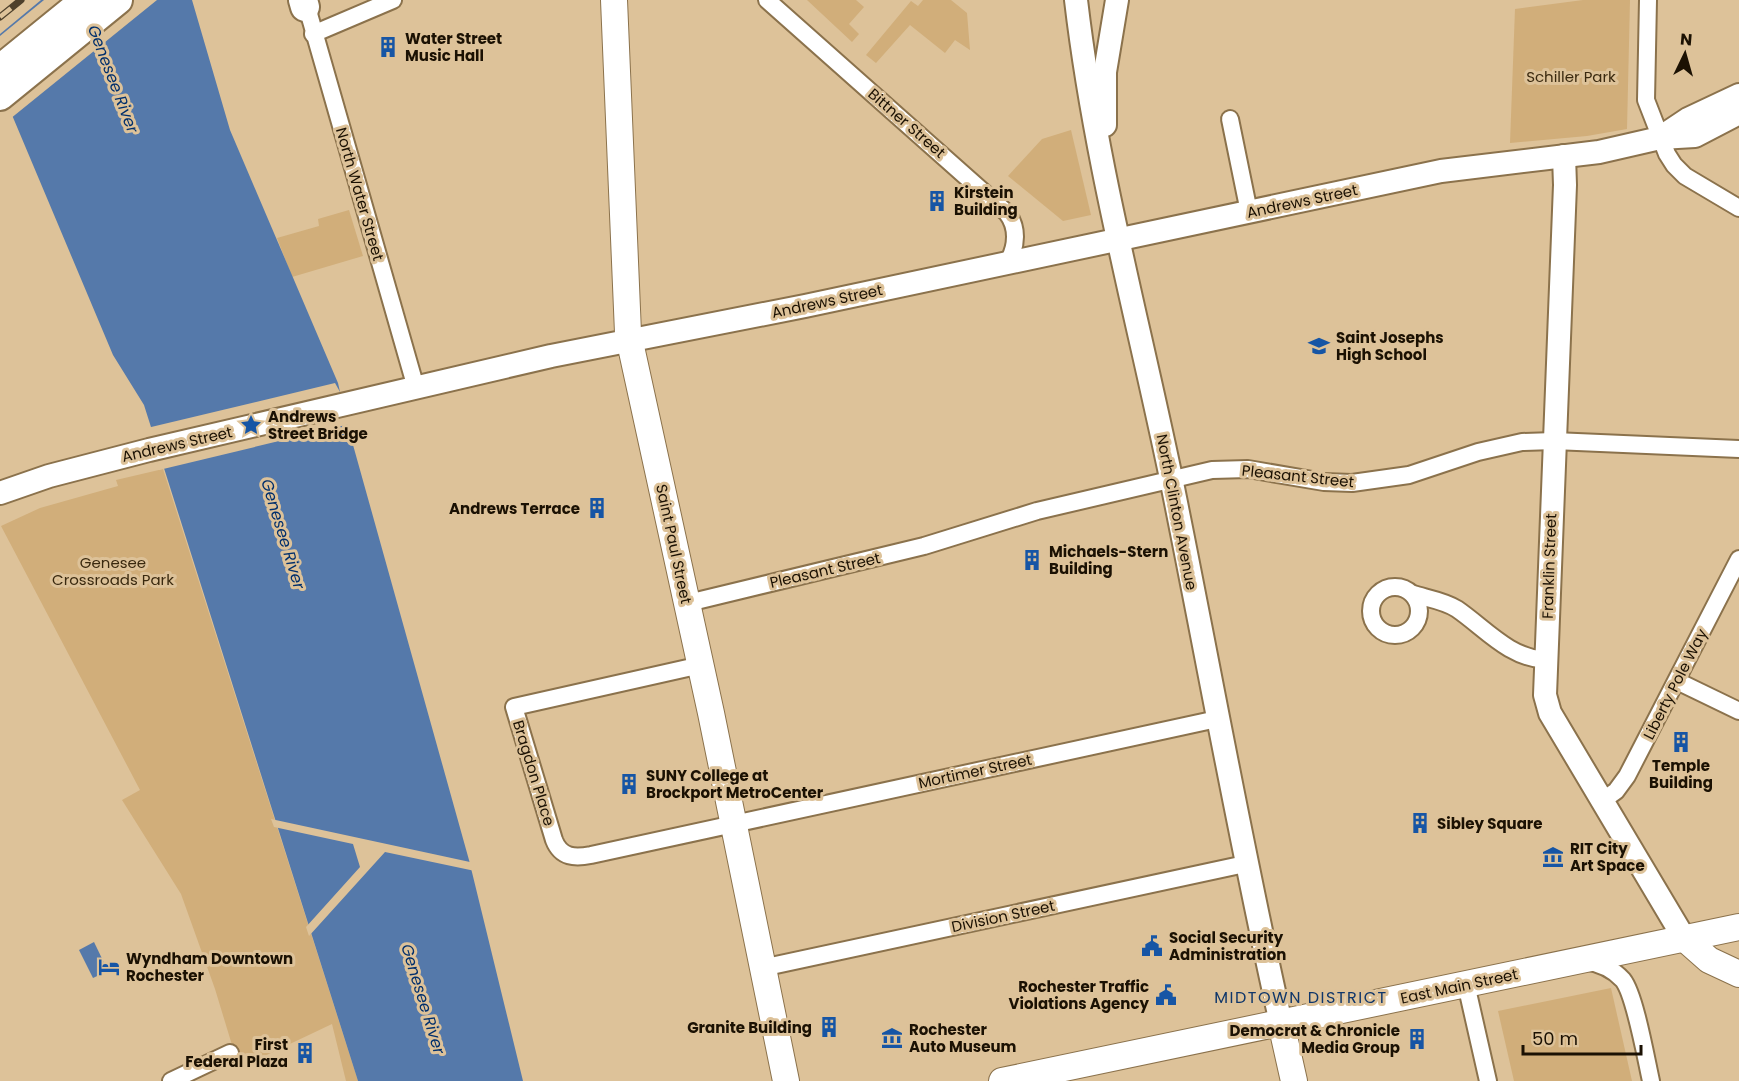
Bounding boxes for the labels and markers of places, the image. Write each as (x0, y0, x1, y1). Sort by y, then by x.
place label: Water Street Music Hall (405, 28, 502, 66)
building icon: Water Street Music Hall (376, 35, 400, 59)
place label: Kirstein Building (954, 182, 1018, 220)
building icon: Kirstein Building (925, 189, 949, 213)
place label: Saint Josephs High School (1336, 327, 1444, 365)
school or university icon: Saint Josephs High School (1307, 334, 1331, 358)
place label: Andrews Street Bridge (268, 406, 368, 444)
place icon: Andrews Street Bridge (239, 413, 263, 437)
building icon: Andrews Terrace (585, 496, 609, 520)
place label: Andrews Terrace (449, 498, 580, 519)
place label: Michaels-Stern Building (1049, 541, 1168, 579)
building icon: Michaels-Stern Building (1020, 548, 1044, 572)
building icon: Temple Building (1669, 730, 1693, 754)
place label: Temple Building (1649, 755, 1713, 793)
place label: SUNY College at Brockport MetroCenter (646, 765, 824, 803)
building icon: SUNY College at Brockport MetroCenter (617, 772, 641, 796)
building icon: Sibley Square (1408, 811, 1432, 835)
place label: Sibley Square (1437, 813, 1543, 834)
place label: RIT City Art Space (1570, 838, 1645, 876)
museum icon: RIT City Art Space (1541, 845, 1565, 869)
place label: Social Security Administration (1169, 927, 1286, 965)
public building icon: Social Security Administration (1140, 934, 1164, 958)
place label: Wyndham Downtown Rochester (126, 948, 293, 986)
hotel icon: Wyndham Downtown Rochester (97, 955, 121, 979)
place label: Rochester Traffic Violations Agency (1009, 976, 1150, 1014)
public building icon: Rochester Traffic Violations Agency (1154, 983, 1178, 1007)
building icon: Granite Building (817, 1015, 841, 1039)
place label: Granite Building (687, 1017, 812, 1038)
place label: Rochester Auto Museum (909, 1019, 1017, 1057)
place label: Democrat & Chronicle Media Group (1230, 1020, 1400, 1058)
museum icon: Rochester Auto Museum (880, 1026, 904, 1050)
building icon: Democrat & Chronicle Media Group (1405, 1027, 1429, 1051)
place label: First Federal Plaza (185, 1034, 288, 1072)
building icon: First Federal Plaza (293, 1041, 317, 1065)

